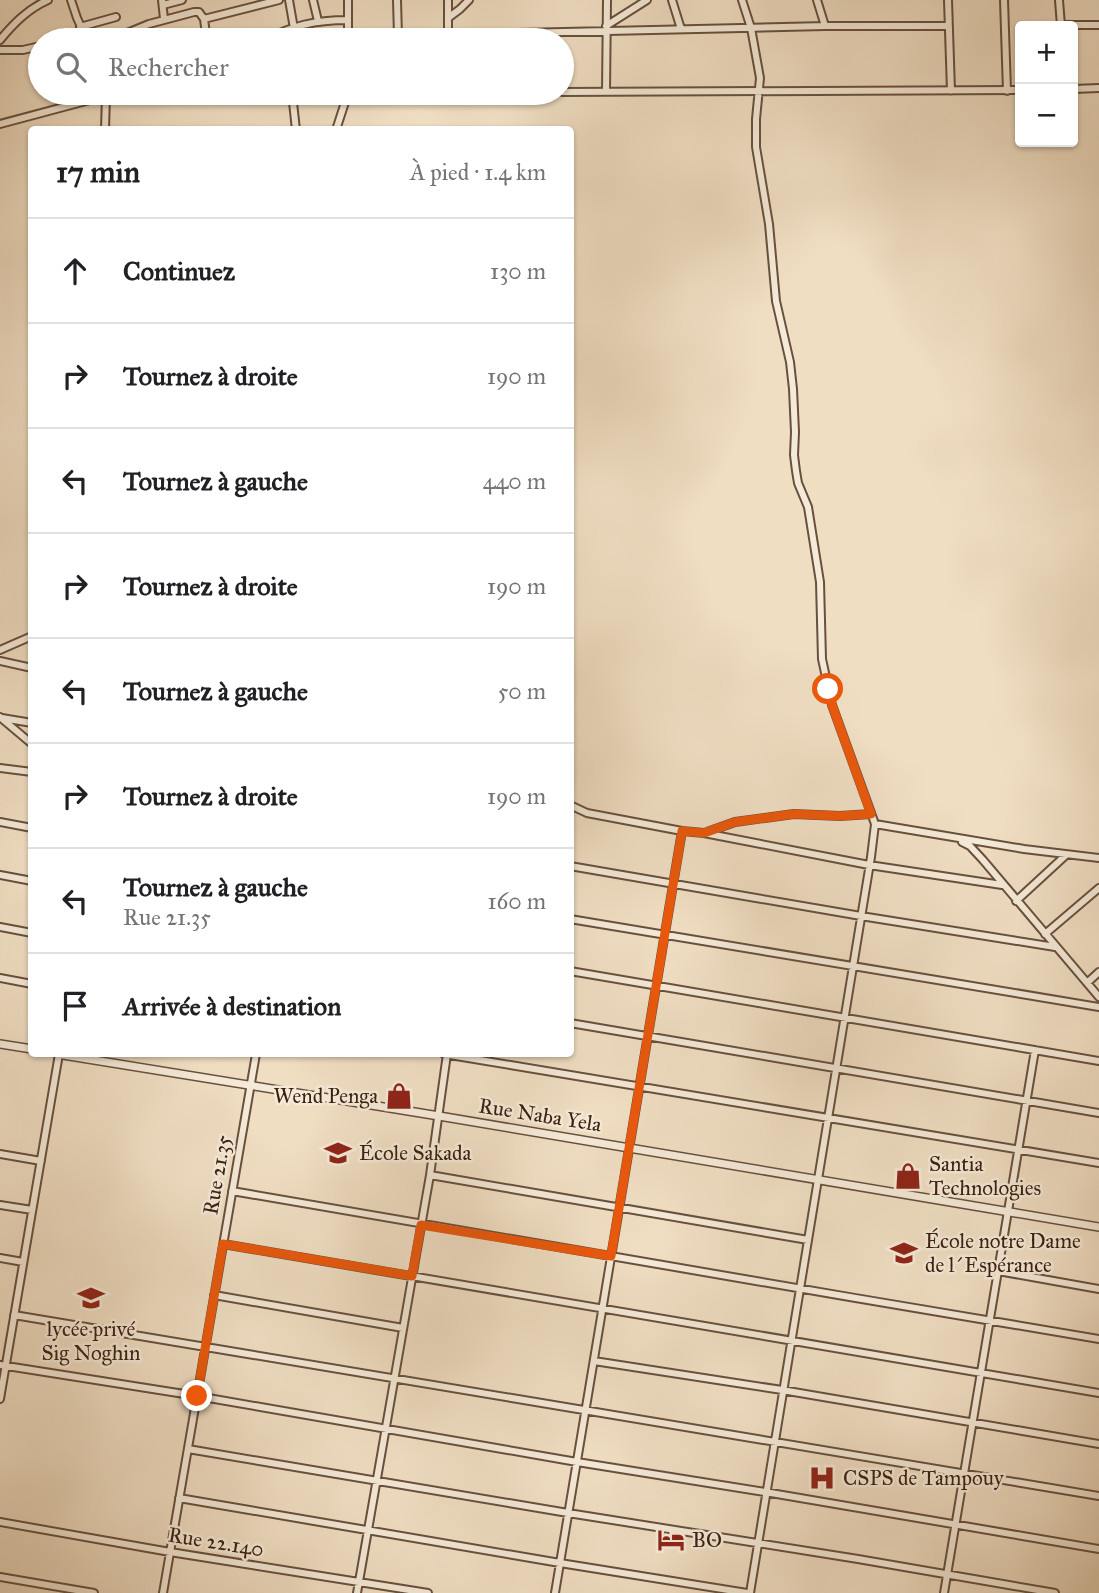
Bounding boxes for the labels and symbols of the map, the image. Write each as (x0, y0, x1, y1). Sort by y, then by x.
route start (812, 673, 843, 704)
shop icon: Wend Penga (384, 1081, 414, 1111)
place label: Wend Penga (273, 1083, 378, 1109)
street label: Rue Naba Yela (477, 1092, 603, 1138)
street label: Rue 21.35 (197, 1133, 237, 1217)
school or university icon: École Sakada (323, 1138, 353, 1168)
place label: École Sakada (359, 1139, 472, 1166)
place label: Santia Technologies (929, 1151, 1041, 1201)
shop icon: Santia Technologies (893, 1161, 923, 1191)
place label: École notre Dame de l´Espérance (925, 1227, 1081, 1278)
school or university icon: École notre Dame de l´Espérance (889, 1238, 919, 1268)
school or university icon: lycée privé Sig Noghin (76, 1283, 106, 1313)
place label: lycée privé Sig Noghin (42, 1316, 140, 1366)
route end (181, 1380, 212, 1411)
hospital icon: CSPS de Tampouy (807, 1463, 837, 1493)
place label: CSPS de Tampouy (843, 1465, 1005, 1491)
street label: Rue 22.140 (166, 1522, 266, 1562)
hotel icon: BO (656, 1525, 686, 1555)
place label: BO (692, 1527, 722, 1553)

